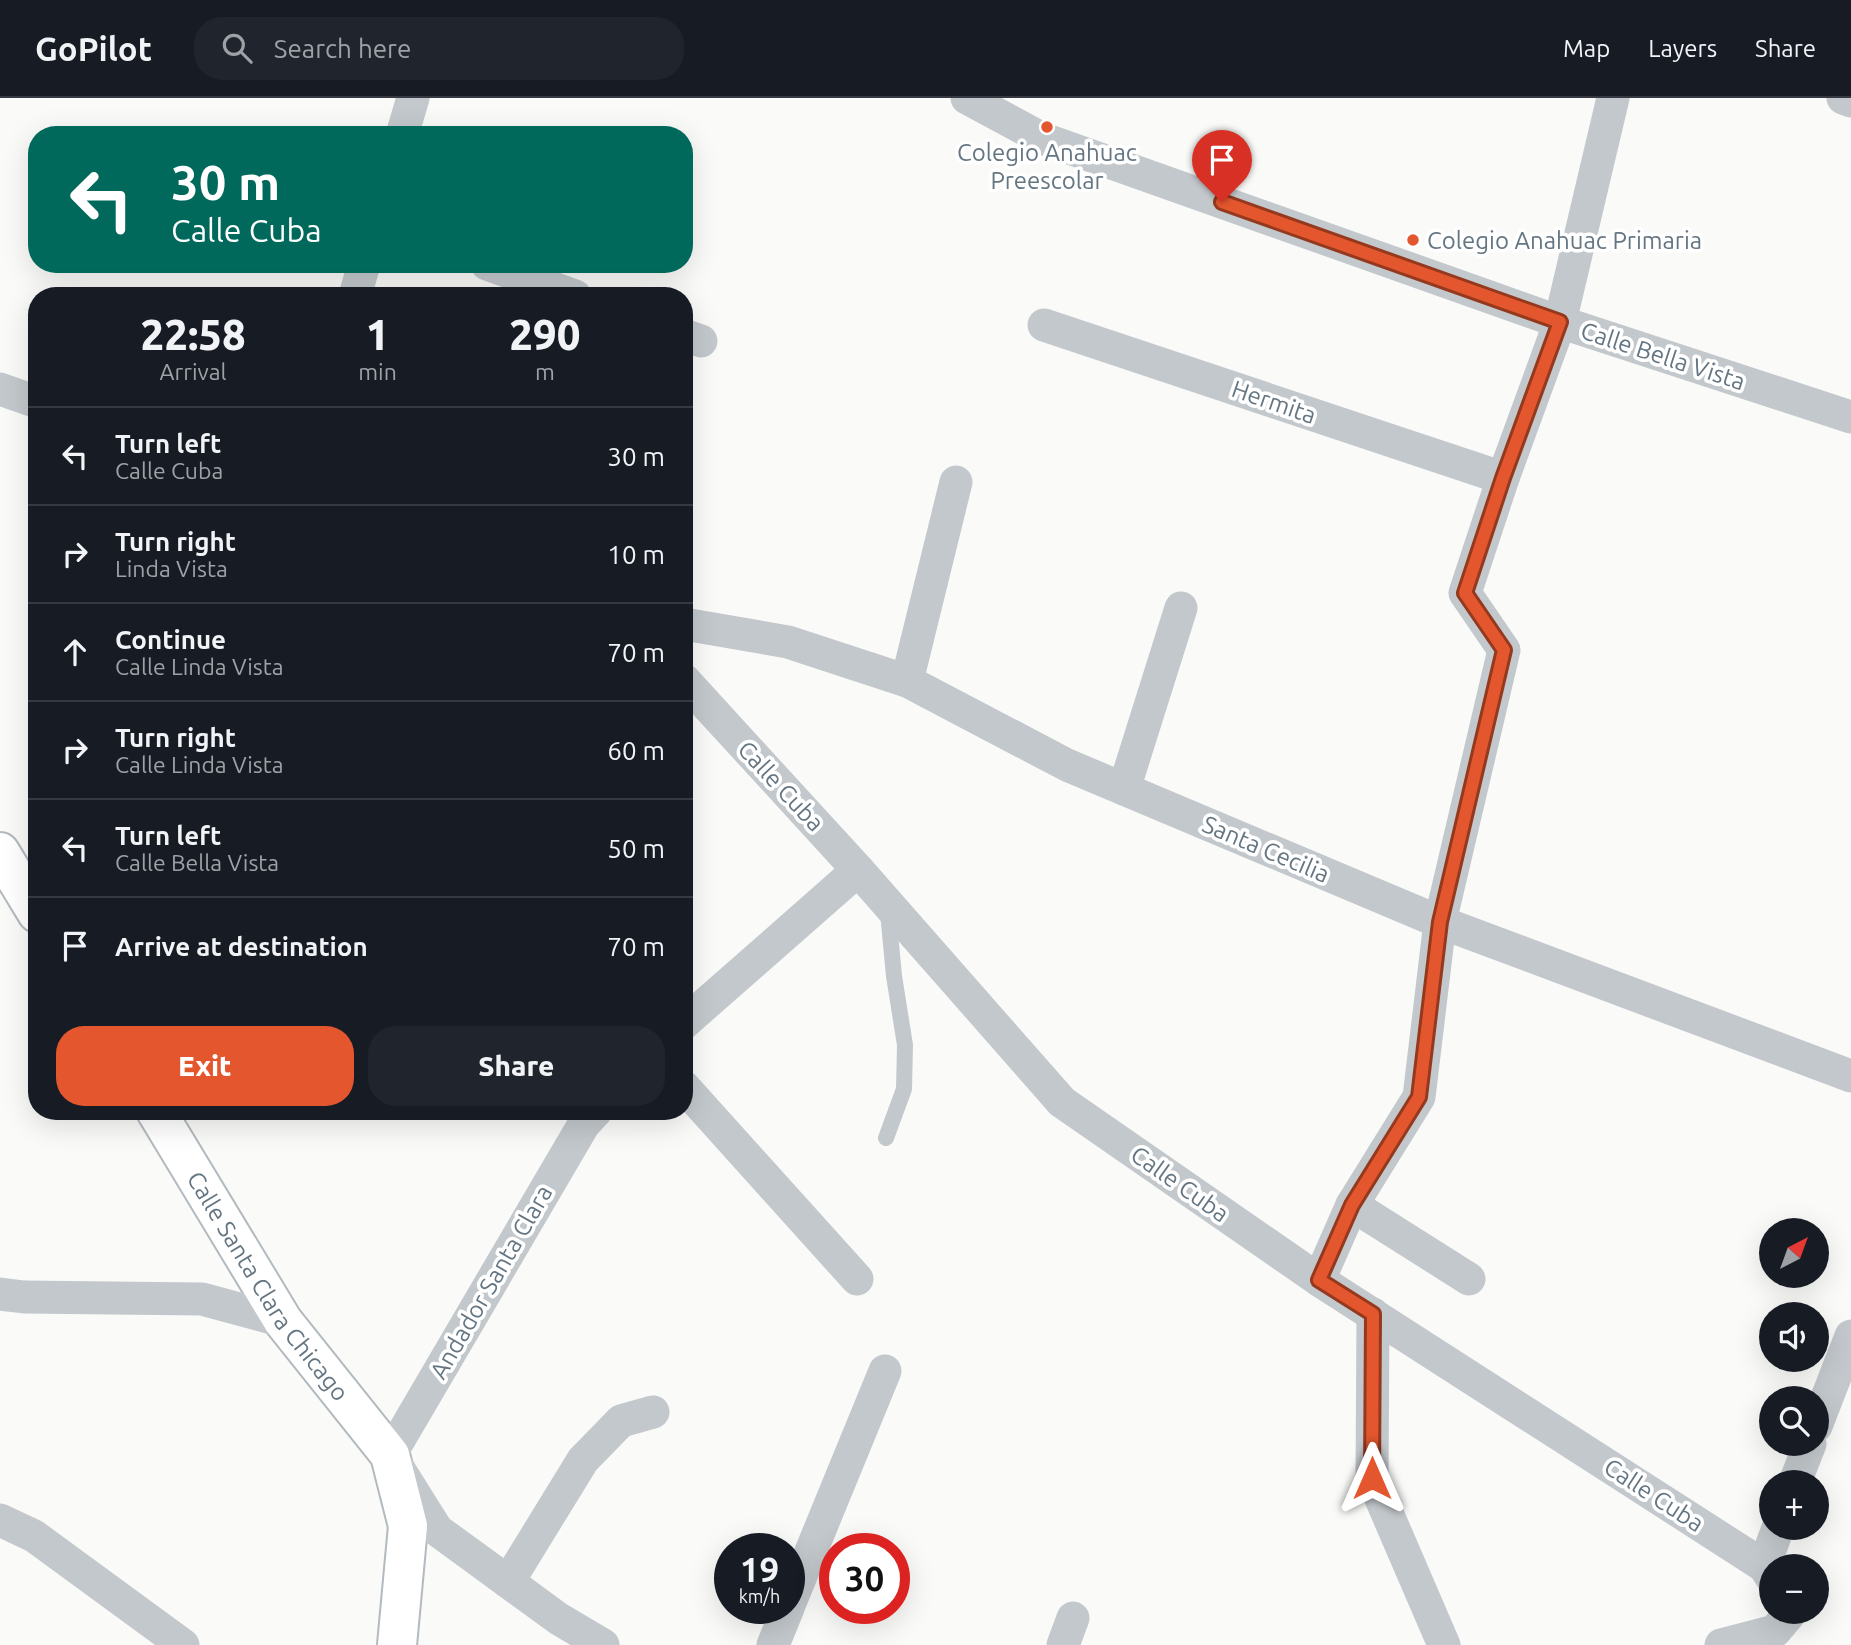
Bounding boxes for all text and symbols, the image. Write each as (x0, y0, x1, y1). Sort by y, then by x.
search box (194, 17, 684, 80)
icon: search (218, 29, 256, 67)
text: GoPilot (35, 30, 152, 67)
text: Search here (274, 34, 411, 63)
text: Map (1563, 35, 1610, 62)
text: Layers (1648, 35, 1717, 62)
text: Share (1755, 35, 1816, 62)
marker: Colegio Anahuac Preescolar (1039, 119, 1055, 135)
pin (1192, 130, 1252, 202)
place label: Colegio Anahuac Preescolar (957, 139, 1137, 194)
icon: arrive (1203, 141, 1241, 179)
icon: left (56, 154, 147, 245)
text: 30 m (171, 154, 280, 209)
text: Calle Cuba (171, 212, 322, 248)
place label: Colegio Anahuac Primaria (1427, 227, 1702, 254)
marker: Colegio Anahuac Primaria (1405, 232, 1421, 248)
text: 22:58 (141, 311, 246, 358)
text: 1 (366, 311, 389, 358)
text: 290 (509, 311, 580, 358)
street label: Calle Bella Vista (1577, 317, 1749, 395)
text: Arrival (160, 359, 227, 384)
text: min (358, 359, 397, 384)
text: m (535, 359, 555, 384)
street label: Hermita (1228, 375, 1320, 429)
text: Turn left (115, 429, 221, 458)
icon: left (56, 437, 94, 475)
text: 30 m (607, 442, 665, 471)
text: Calle Cuba (115, 458, 223, 483)
text: Turn right (115, 527, 236, 556)
icon: right (56, 535, 94, 573)
text: 10 m (607, 540, 665, 569)
text: Linda Vista (115, 556, 228, 581)
text: Continue (115, 625, 226, 654)
icon: ahead (56, 633, 94, 671)
text: 70 m (607, 638, 665, 667)
text: Calle Linda Vista (115, 654, 284, 679)
text: Turn right (115, 723, 236, 752)
icon: right (56, 731, 94, 769)
street label: Calle Cuba (733, 735, 829, 837)
text: 60 m (607, 736, 665, 765)
text: Calle Linda Vista (115, 752, 284, 777)
street label: Santa Cecilia (1198, 810, 1334, 888)
text: Turn left (115, 821, 221, 850)
icon: left (56, 829, 94, 867)
text: 50 m (607, 834, 665, 863)
text: Calle Bella Vista (115, 850, 279, 875)
icon: arrive (56, 927, 94, 965)
text: Arrive at destination (115, 932, 368, 961)
text: 70 m (607, 932, 665, 961)
button: Exit (56, 1026, 354, 1106)
button: Share (368, 1026, 665, 1106)
street label: Calle Cuba (1126, 1141, 1234, 1227)
street label: Calle Santa Clara Chicago (182, 1166, 355, 1406)
street label: Andador Santa Clara (425, 1180, 557, 1384)
north arrow (1759, 1218, 1829, 1288)
map controls (1759, 1218, 1829, 1624)
button: sound (1759, 1302, 1829, 1372)
button: search (1759, 1386, 1829, 1456)
position arrow (1335, 1441, 1409, 1515)
street label: Calle Cuba (1599, 1453, 1709, 1537)
button: + (1759, 1470, 1829, 1540)
speed limit sign: 30 (819, 1533, 910, 1624)
text: 19 (740, 1549, 779, 1589)
button: − (1759, 1554, 1829, 1624)
text: km/h (739, 1586, 780, 1606)

